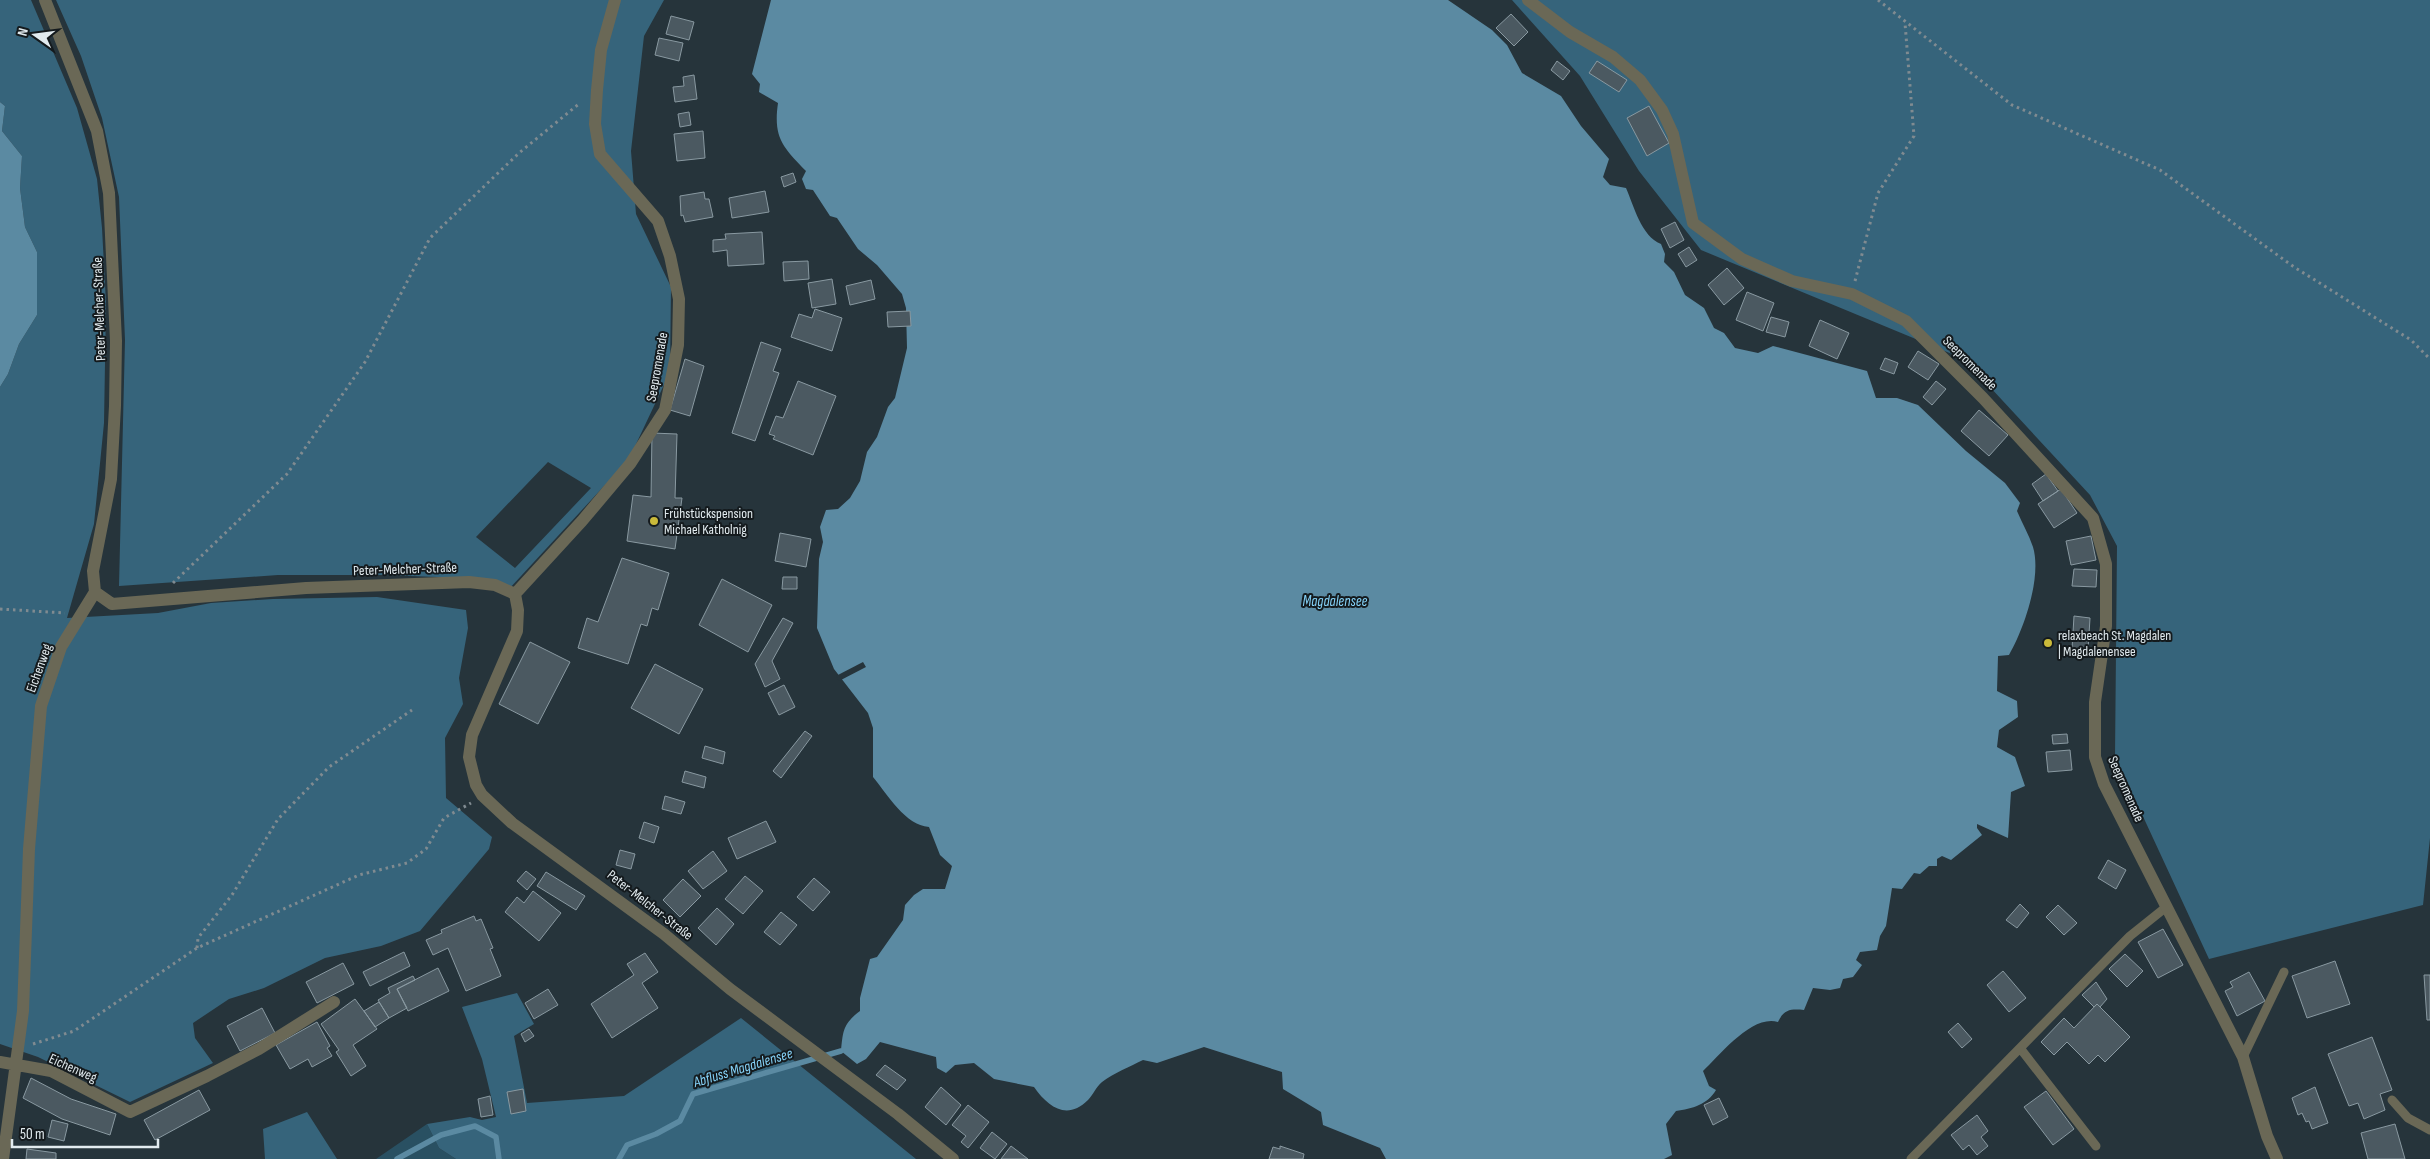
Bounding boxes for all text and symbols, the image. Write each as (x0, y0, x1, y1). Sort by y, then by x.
north arrow (10, 10, 60, 60)
text: N (14, 26, 32, 38)
street label: Peter-Melcher-Straße (89, 257, 109, 361)
street label: Seepromenade (643, 331, 671, 403)
street label: Seepromenade (1939, 332, 2001, 394)
place label: Frühstückspension Michael Katholnig (664, 505, 753, 538)
marker: Frühstückspension Michael Katholnig (648, 515, 660, 527)
street label: Peter-Melcher-Straße (353, 559, 457, 579)
water label: Magdalensee (1303, 592, 1368, 611)
place label: relaxbeach St. Magdalen | Magdalenensee (2058, 627, 2171, 660)
marker: relaxbeach St. Magdalen | Magdalenensee (2042, 637, 2054, 649)
street label: Eichenweg (22, 641, 56, 695)
street label: Seepromenade (2104, 754, 2148, 824)
street label: Peter-Melcher-Straße (604, 866, 696, 944)
water label: Abfluss Magdalensee (690, 1044, 795, 1092)
street label: Eichenweg (46, 1050, 100, 1086)
scale bar (12, 1116, 159, 1148)
text: 50 m (20, 1125, 45, 1144)

